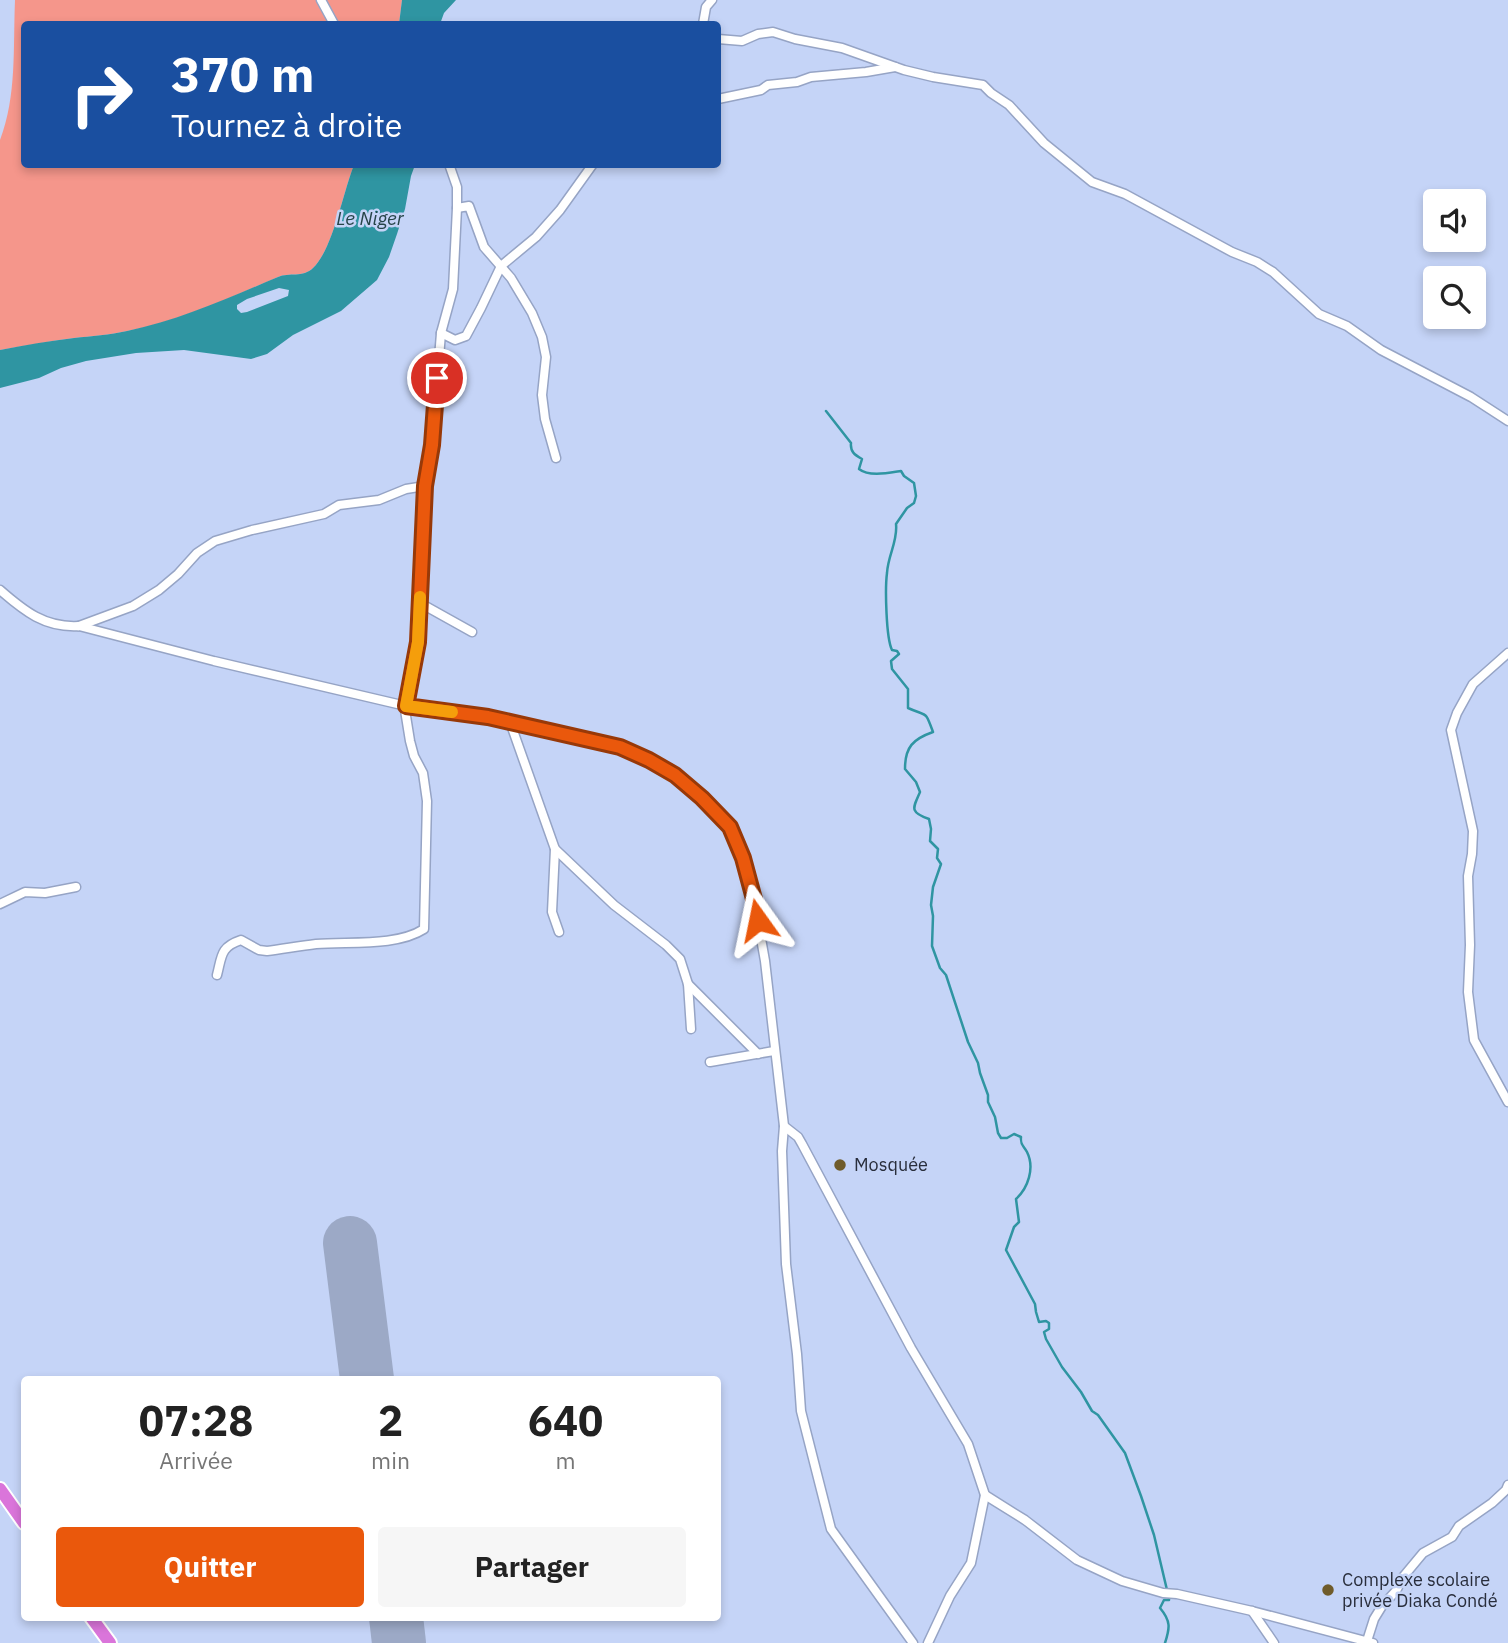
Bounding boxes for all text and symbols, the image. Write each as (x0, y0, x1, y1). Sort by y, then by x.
text: 370 m (171, 42, 315, 105)
icon: right (56, 49, 147, 140)
text: Tournez à droite (171, 104, 402, 146)
map controls (1423, 189, 1486, 329)
button: sound (1423, 189, 1486, 252)
water label: Le Niger (336, 206, 405, 230)
button: search (1423, 266, 1486, 329)
pin (407, 348, 467, 408)
icon: arrive (418, 359, 456, 397)
position arrow (721, 883, 795, 957)
place label: Mosquée (854, 1153, 928, 1176)
marker: Mosquée (832, 1157, 848, 1173)
text: 07:28 (139, 1393, 253, 1448)
text: 2 (378, 1393, 403, 1448)
text: 640 (528, 1393, 603, 1448)
text: Arrivée (159, 1445, 233, 1475)
text: min (371, 1445, 410, 1475)
text: m (555, 1445, 576, 1475)
button: Quitter (56, 1527, 364, 1607)
button: Partager (378, 1527, 686, 1607)
place label: Complexe scolaire privée Diaka Condé (1342, 1568, 1498, 1612)
marker: Complexe scolaire privée Diaka Condé (1320, 1582, 1336, 1598)

